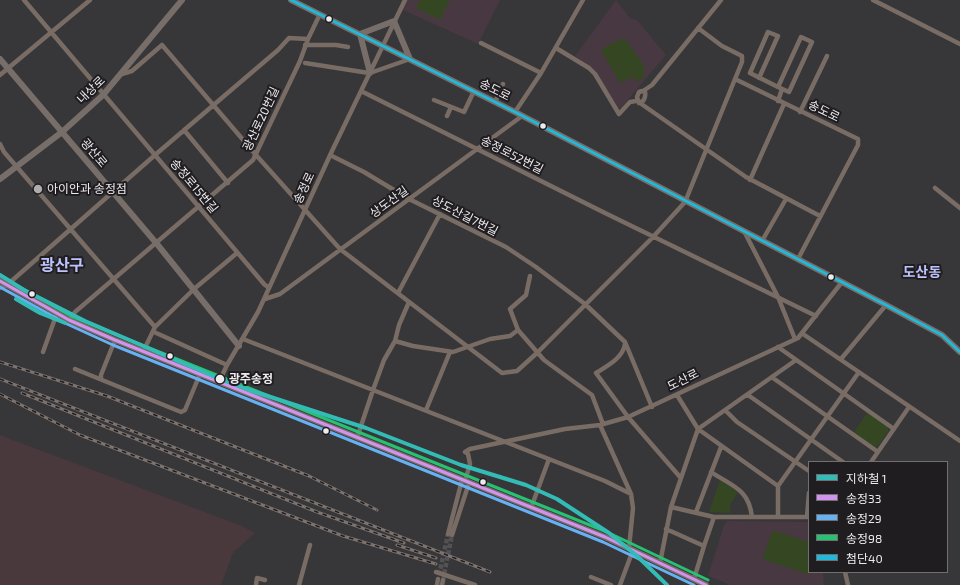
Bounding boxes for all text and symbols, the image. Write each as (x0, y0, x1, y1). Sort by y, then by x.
unlabelled marker (324, 14, 334, 24)
street label: 내상로 (74, 73, 108, 107)
street label: 송도로 (477, 76, 513, 104)
street label: 광산로20번길 (240, 85, 282, 153)
street label: 송도로 (806, 97, 842, 125)
unlabelled marker (538, 121, 548, 131)
street label: 송정로52번길 (478, 133, 546, 177)
street label: 광산로 (78, 136, 110, 170)
street label: 송정로15번길 (167, 156, 221, 216)
street label: 송정로 (290, 170, 318, 206)
place label: 아이안과 송정점 (47, 182, 127, 196)
marker: 아이안과 송정점 (32, 183, 44, 195)
street label: 상도산길 (367, 183, 411, 221)
street label: 상도산길7번길 (429, 193, 501, 239)
district label: 광산구 (40, 256, 84, 276)
district label: 도산동 (903, 264, 941, 280)
unlabelled marker (826, 272, 836, 282)
unlabelled marker (27, 289, 37, 299)
unlabelled marker (165, 351, 175, 361)
street label: 도산로 (665, 366, 701, 394)
place label: 광주송정 (229, 372, 273, 386)
marker: 광주송정 (214, 373, 226, 385)
unlabelled marker (321, 426, 331, 436)
legend (808, 461, 948, 573)
text: 지하철 1 (846, 471, 887, 485)
unlabelled marker (478, 477, 488, 487)
text: 송정33 (846, 491, 881, 505)
text: 송정29 (846, 511, 882, 525)
text: 송정98 (846, 531, 882, 545)
text: 첨단40 (846, 551, 883, 565)

